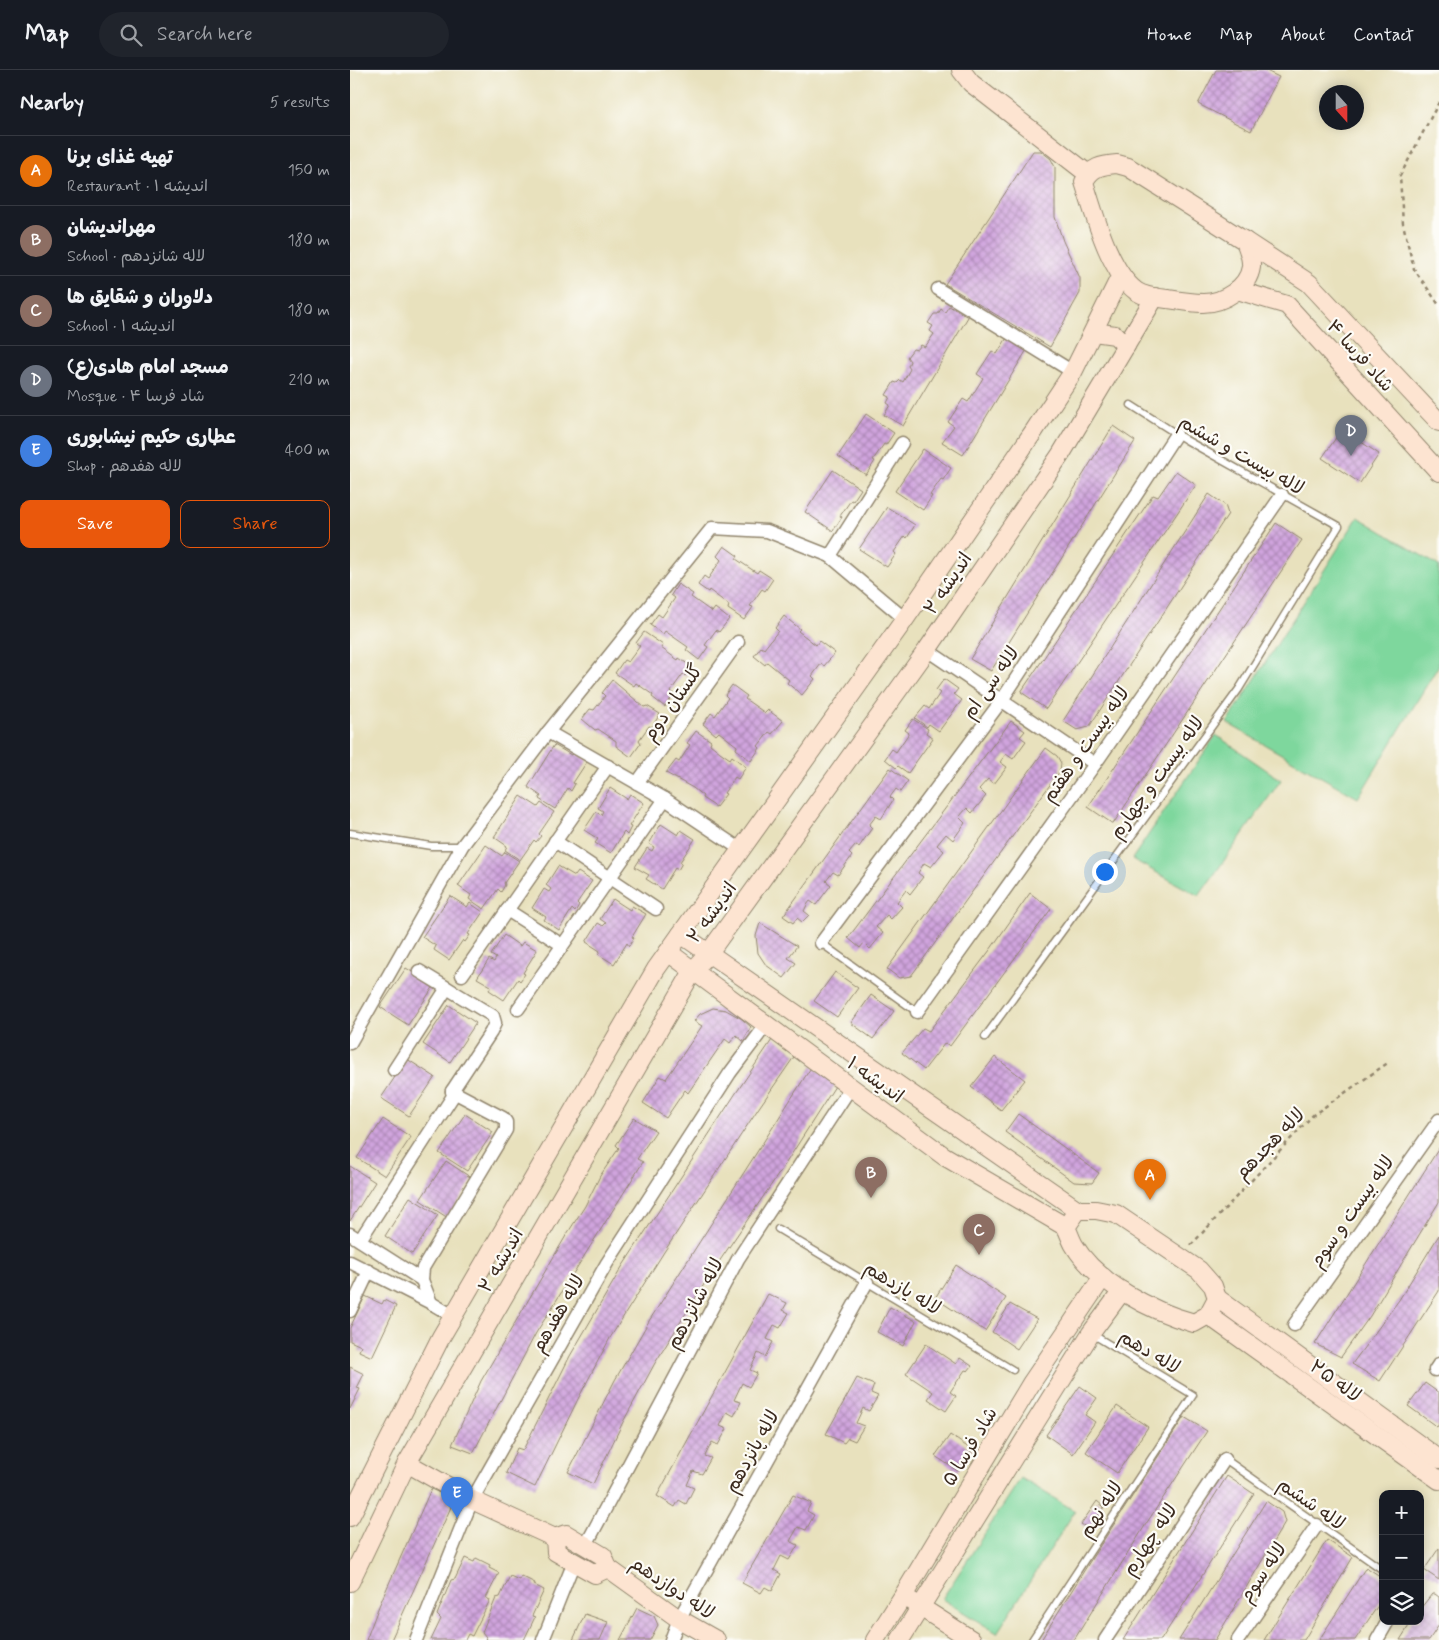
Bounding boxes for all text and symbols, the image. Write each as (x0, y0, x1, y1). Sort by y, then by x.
search box (99, 12, 449, 57)
text: Map (25, 19, 69, 50)
icon: search (117, 21, 145, 49)
text: Search here (157, 22, 253, 47)
text: Home (1147, 23, 1192, 47)
text: Map (1220, 23, 1253, 47)
text: About (1281, 23, 1325, 47)
text: Contact (1353, 23, 1414, 47)
north arrow (1319, 85, 1364, 130)
text: Nearby (20, 89, 84, 117)
text: 5 results (270, 92, 330, 113)
text: تهیه غذای برنا (67, 145, 173, 170)
text: A (31, 160, 41, 181)
text: 150 m (288, 160, 330, 181)
text: Restaurant · اندیشه ۱ (67, 176, 208, 197)
text: مهراندیشان (67, 215, 156, 240)
text: B (31, 230, 41, 251)
text: 180 m (287, 230, 330, 251)
text: School · لاله شانزدهم (67, 246, 205, 267)
text: دلاوران و شقایق ها (67, 285, 213, 310)
text: C (30, 300, 42, 321)
text: 180 m (287, 300, 330, 321)
street label: شاد فرسا ۴ (1321, 314, 1399, 398)
text: School · اندیشه ۱ (67, 316, 175, 337)
text: مسجد امام هادی(ع) (67, 355, 229, 380)
text: D (30, 370, 42, 391)
text: 210 m (289, 370, 330, 391)
text: Mosque · شاد فرسا ۴ (67, 386, 205, 407)
street label: لاله بیست و ششم (1174, 409, 1308, 502)
pin: D (1335, 415, 1367, 456)
text: عطاری حکیم نیشابوری (67, 425, 236, 450)
text: E (31, 440, 41, 461)
text: 400 m (285, 440, 330, 461)
text: Shop · لاله هفدهم (67, 456, 182, 477)
button: Save (20, 500, 170, 548)
button: Share (180, 500, 330, 548)
street label: اندیشه ۲ (918, 548, 978, 620)
street label: لاله سی ام (957, 642, 1026, 725)
street label: گلستان دوم (637, 659, 710, 747)
street label: لاله بیست و هفتم (1037, 682, 1136, 808)
street label: لاله بیست و چهارم (1104, 712, 1211, 845)
your location (1092, 859, 1118, 885)
street label: اندیشه ۲ (681, 877, 743, 949)
street label: اندیشه ۱ (842, 1051, 908, 1109)
street label: لاله هجدهم (1230, 1103, 1311, 1186)
street label: لاله بیست و سوم (1304, 1151, 1401, 1274)
pin: B (855, 1157, 887, 1198)
pin: A (1134, 1159, 1166, 1200)
pin: C (963, 1214, 995, 1255)
street label: اندیشه ۲ (473, 1224, 530, 1297)
street label: لاله شانزدهم (661, 1254, 731, 1354)
street label: لاله یازدهم (859, 1256, 945, 1322)
street label: لاله هفدهم (526, 1270, 592, 1358)
street label: لاله دهم (1113, 1324, 1185, 1381)
street label: لاله ۲۵ (1304, 1354, 1366, 1408)
street label: شاد فرسا ۵ (937, 1403, 1004, 1491)
street label: لاله پانزدهم (719, 1406, 786, 1498)
street label: لاله ششم (1272, 1472, 1350, 1537)
pin: E (441, 1477, 473, 1518)
street label: لاله نهم (1074, 1477, 1130, 1543)
map controls (1379, 1490, 1424, 1625)
button: + (1379, 1490, 1424, 1535)
street label: لاله چهارم (1117, 1499, 1184, 1581)
button: − (1379, 1535, 1424, 1580)
street label: لاله سوم (1234, 1538, 1293, 1609)
street label: لاله دوازدهم (625, 1551, 719, 1626)
button: layers (1379, 1580, 1424, 1625)

